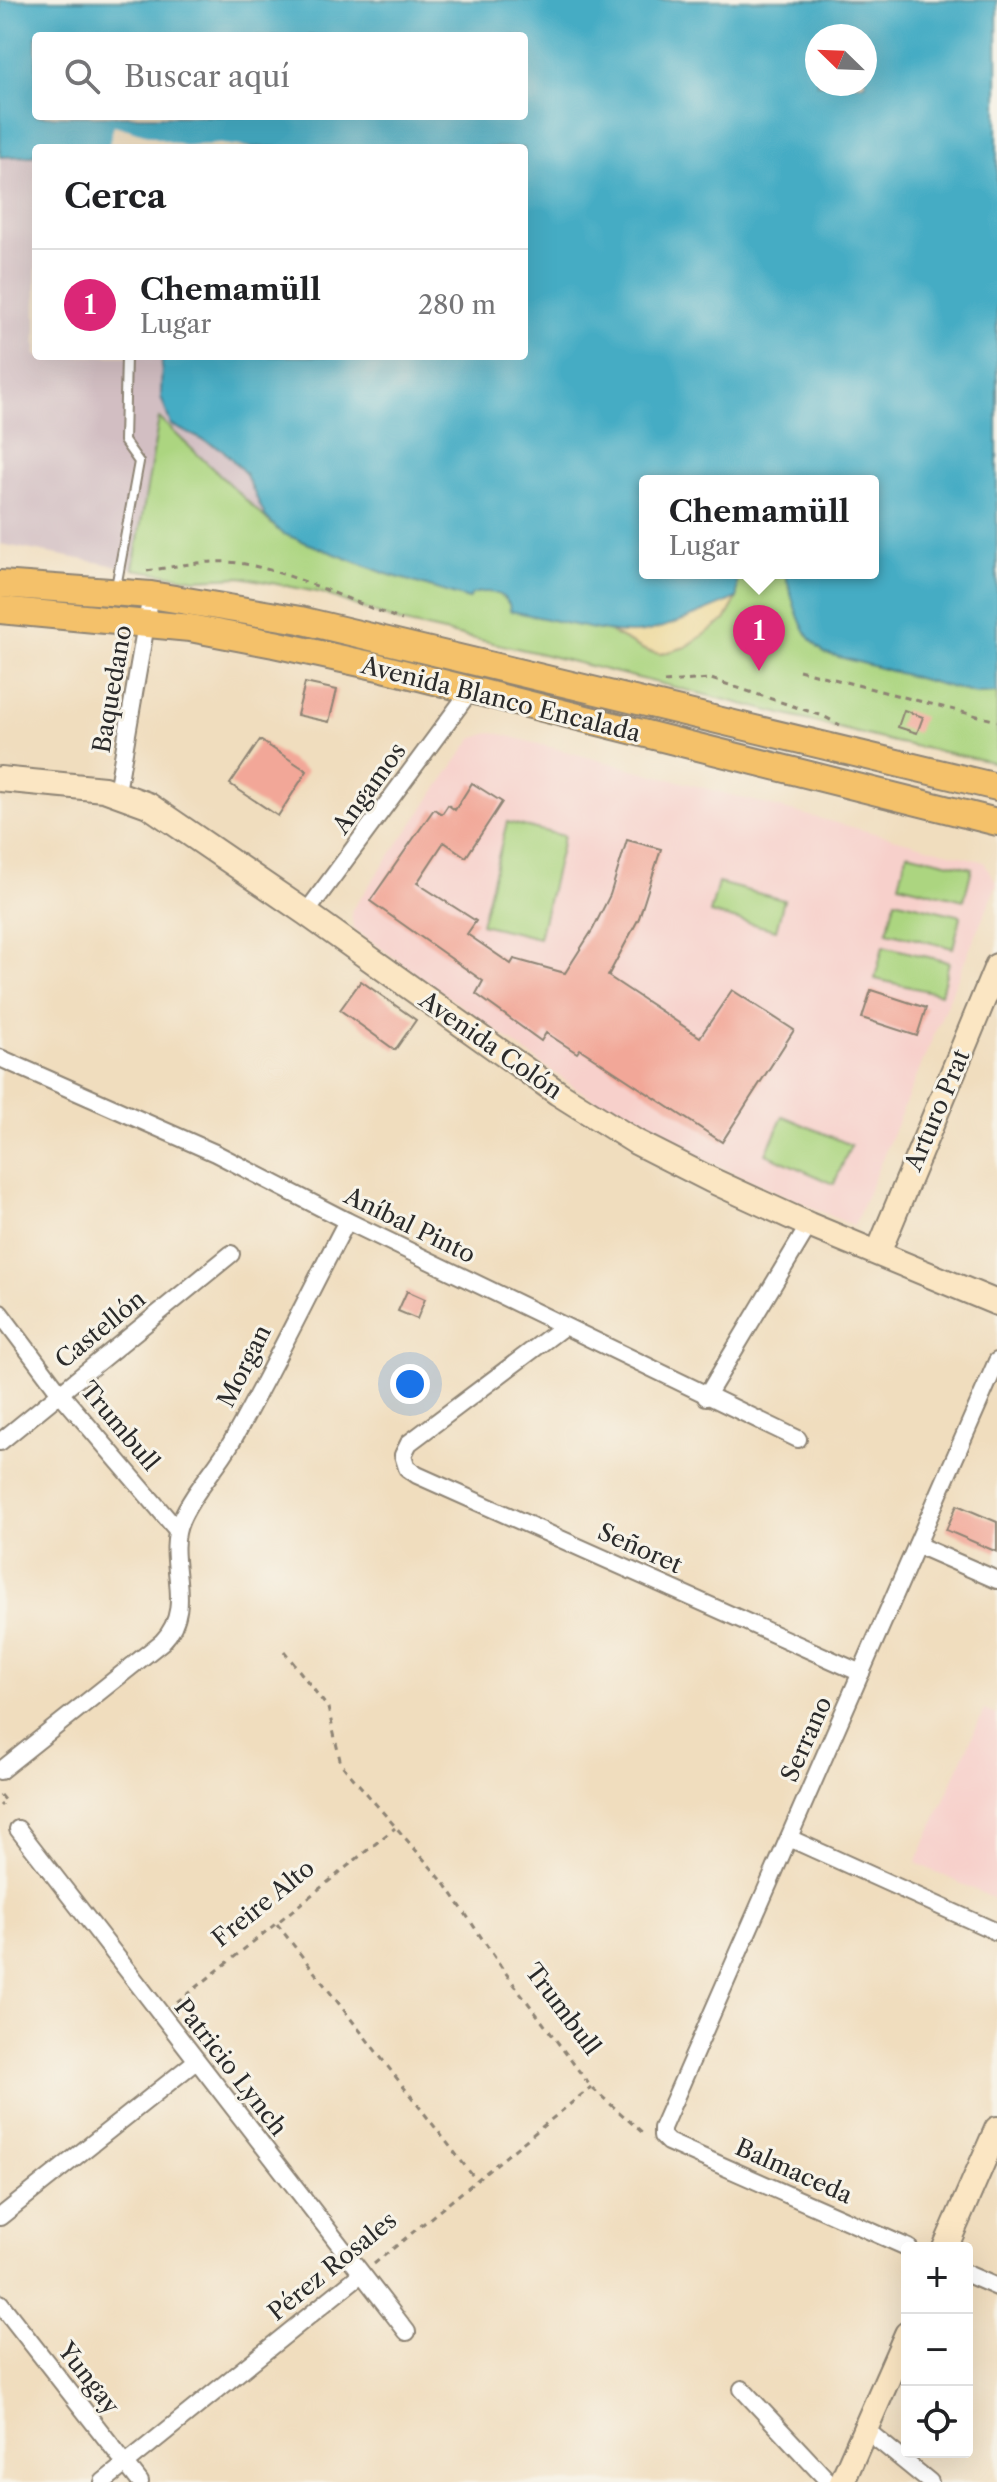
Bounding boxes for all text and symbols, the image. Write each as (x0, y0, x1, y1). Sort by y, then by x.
north arrow (805, 24, 877, 96)
search box (32, 32, 528, 120)
icon: search (60, 54, 104, 98)
text: Buscar aquí (124, 58, 290, 95)
text: Cerca (64, 175, 166, 217)
text: Chemamüll (140, 271, 321, 308)
text: 1 (84, 289, 96, 321)
text: 280 m (418, 289, 496, 321)
text: Lugar (140, 308, 211, 340)
popup (639, 475, 879, 579)
text: Chemamüll (669, 493, 849, 530)
text: Lugar (669, 530, 740, 562)
pin: 1 (733, 605, 785, 671)
street label: Baquedano (87, 623, 137, 755)
street label: Avenida Blanco Encalada (357, 650, 644, 748)
street label: Angamos (326, 737, 412, 840)
street label: Avenida Colón (413, 984, 568, 1105)
street label: Arturo Prat (898, 1044, 976, 1176)
street label: Aníbal Pinto (339, 1180, 480, 1269)
street label: Castellón (49, 1284, 151, 1374)
street label: Morgan (211, 1320, 277, 1412)
your location (390, 1364, 430, 1404)
street label: Trumbull (74, 1376, 166, 1476)
street label: Señoret (593, 1517, 687, 1580)
street label: Serrano (774, 1692, 838, 1786)
street label: Freire Alto (206, 1853, 320, 1953)
street label: Trumbull (519, 1957, 607, 2061)
street label: Patricio Lynch (169, 1993, 293, 2141)
street label: Balmaceda (731, 2132, 857, 2210)
street label: Pérez Rosales (262, 2205, 402, 2327)
map controls (901, 2242, 973, 2458)
button: + (901, 2242, 973, 2314)
button: − (901, 2314, 973, 2386)
street label: Yungay (51, 2336, 126, 2420)
button: locate (901, 2386, 973, 2458)

